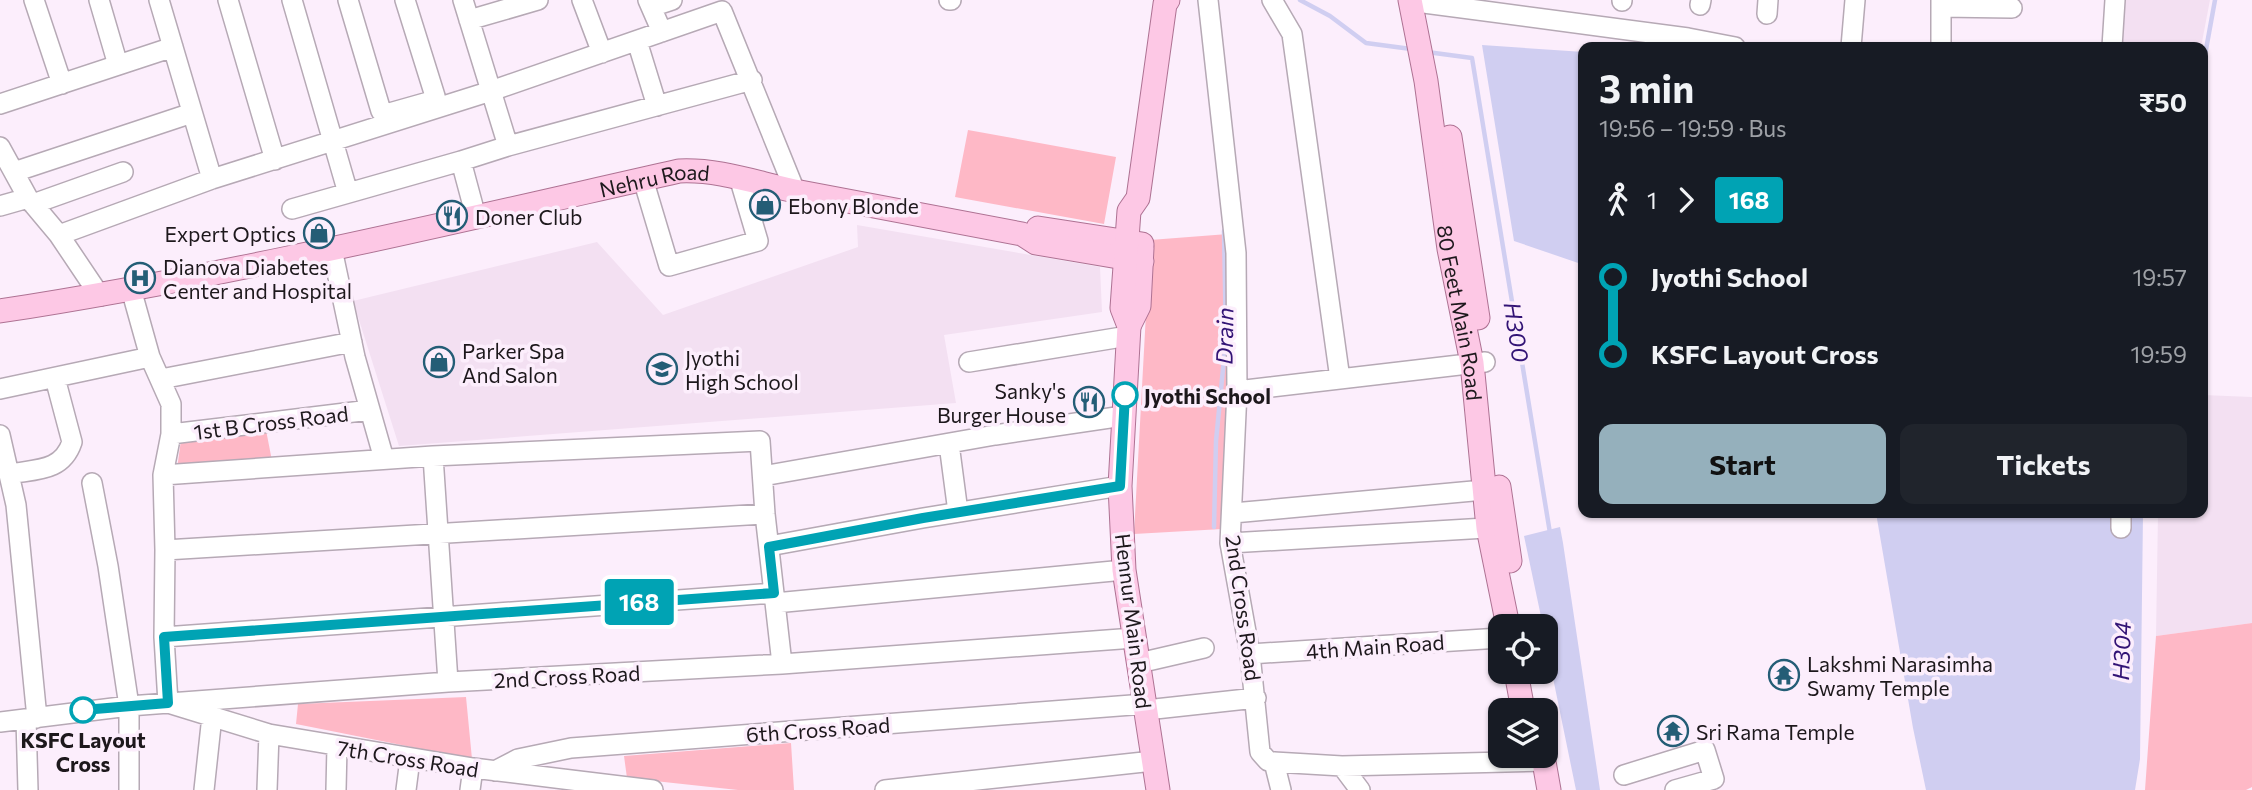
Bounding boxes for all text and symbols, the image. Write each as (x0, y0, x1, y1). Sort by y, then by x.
text: 3 min (1599, 64, 1694, 111)
text: ₹50 (2139, 86, 2187, 117)
text: 19:56 – 19:59 · Bus (1599, 114, 1787, 142)
street label: Nehru Road (597, 158, 711, 201)
icon: walk (1599, 181, 1637, 219)
icon: forward (1667, 181, 1705, 219)
text: 168 (1729, 185, 1769, 214)
text: 1 (1647, 186, 1657, 214)
shop icon: Ebony Blonde (748, 188, 782, 222)
place label: Ebony Blonde (788, 193, 919, 218)
restaurant icon: Doner Club (435, 199, 469, 233)
place label: Doner Club (475, 204, 582, 229)
shop icon: Expert Optics (302, 216, 336, 250)
place label: Expert Optics (164, 221, 296, 246)
street label: 80 Feet Main Road (1433, 223, 1488, 402)
place label: Dianova Diabetes Center and Hospital (163, 254, 352, 303)
hospital icon: Dianova Diabetes Center and Hospital (123, 261, 157, 295)
text: Jyothi School (1651, 261, 1808, 292)
text: 19:57 (2132, 263, 2187, 291)
water label: H300 (1498, 300, 1536, 364)
water label: Drain (1210, 307, 1238, 365)
place label: Parker Spa And Salon (462, 338, 565, 387)
text: KSFC Layout Cross (1651, 338, 1879, 369)
text: 19:59 (2131, 340, 2187, 368)
shop icon: Parker Spa And Salon (422, 345, 456, 379)
place label: Jyothi High School (685, 345, 799, 394)
school or university icon: Jyothi High School (645, 352, 679, 386)
place label: Sanky's Burger House (937, 378, 1066, 427)
marker: Jyothi School (1112, 382, 1138, 408)
place label: Jyothi School (1144, 383, 1271, 408)
restaurant icon: Sanky's Burger House (1072, 385, 1106, 419)
street label: 1st B Cross Road (192, 400, 350, 444)
button: Start (1599, 424, 1886, 504)
button: Tickets (1900, 424, 2187, 504)
street label: Hennur Main Road (1111, 532, 1157, 710)
street label: 2nd Cross Road (1221, 534, 1267, 682)
line badge: 168 (599, 579, 679, 625)
text: 168 (619, 587, 659, 616)
map controls (1488, 614, 1558, 768)
button: locate (1488, 614, 1558, 684)
water label: H304 (2106, 621, 2136, 681)
street label: 4th Main Road (1305, 629, 1445, 663)
place label: Lakshmi Narasimha Swamy Temple (1807, 651, 1993, 700)
temple icon: Lakshmi Narasimha Swamy Temple (1767, 658, 1801, 692)
street label: 2nd Cross Road (493, 660, 641, 692)
marker: KSFC Layout Cross (70, 697, 96, 723)
button: layers (1488, 698, 1558, 768)
street label: 6th Cross Road (745, 711, 891, 747)
temple icon: Sri Rama Temple (1656, 714, 1690, 748)
place label: Sri Rama Temple (1696, 719, 1855, 744)
place label: KSFC Layout Cross (20, 727, 146, 776)
street label: 7th Cross Road (336, 734, 480, 782)

